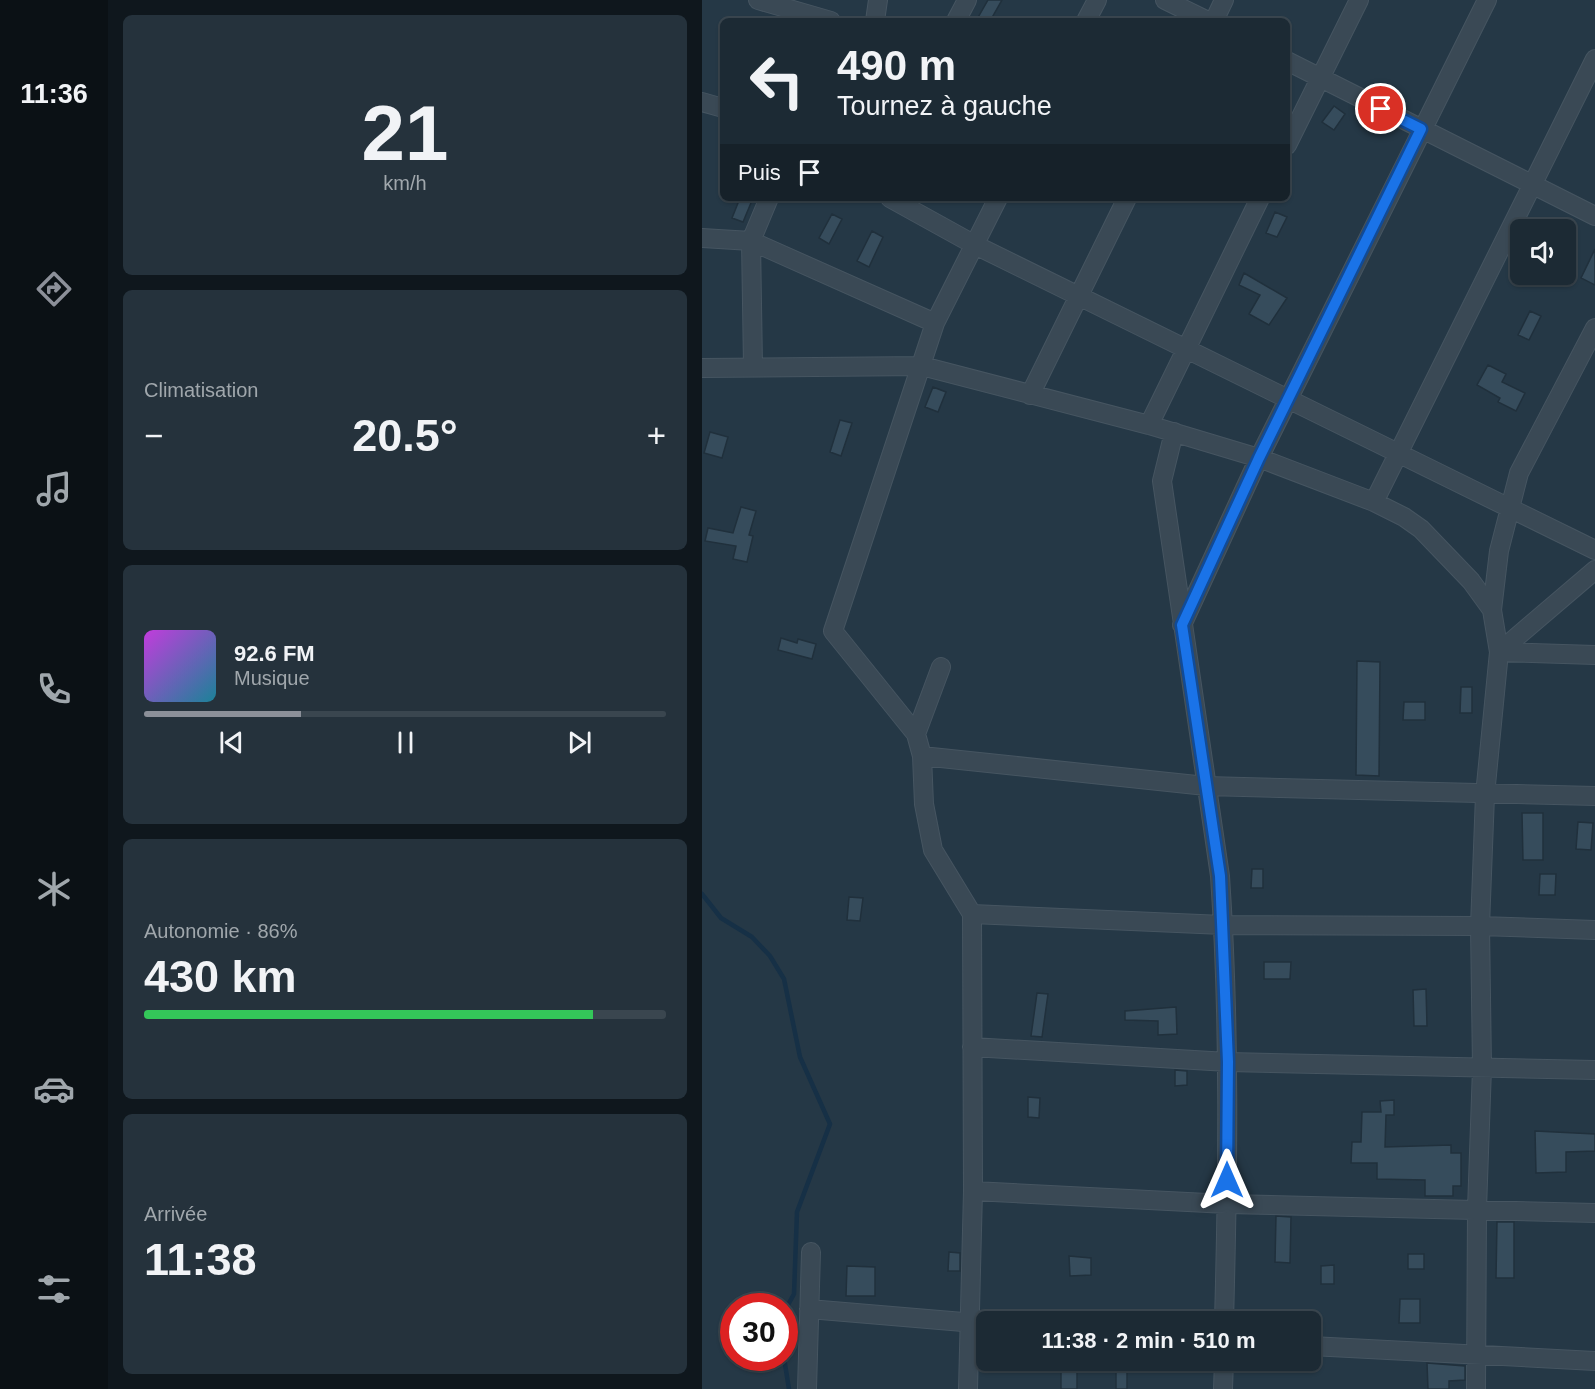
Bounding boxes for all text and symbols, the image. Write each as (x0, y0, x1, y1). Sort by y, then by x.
icon: left (738, 42, 816, 120)
text: 490 m (837, 42, 956, 89)
text: 11:36 (20, 79, 88, 109)
pin (1355, 83, 1406, 134)
text: 21 (362, 89, 448, 177)
text: Tournez à gauche (837, 91, 1052, 121)
icon: arrive (1364, 92, 1397, 125)
icon: arrive (793, 156, 826, 189)
text: Puis (738, 160, 781, 185)
text: km/h (383, 172, 427, 194)
map controls (1510, 219, 1576, 285)
button: sound (1510, 219, 1576, 285)
icon: directions (33, 268, 75, 310)
text: Climatisation (144, 379, 258, 401)
text: 20.5° (352, 410, 458, 461)
text: − (144, 417, 163, 454)
text: + (647, 417, 666, 454)
icon: music (33, 468, 75, 510)
text: 92.6 FM (234, 641, 315, 666)
text: Musique (234, 667, 310, 689)
icon: phone (33, 668, 75, 710)
icon: previous (215, 726, 248, 759)
icon: pause (389, 726, 422, 759)
icon: next (563, 726, 596, 759)
icon: climate (33, 868, 75, 910)
text: Autonomie · 86% (144, 920, 297, 942)
text: 430 km (144, 951, 297, 1002)
icon: car (33, 1068, 75, 1110)
position arrow (1195, 1148, 1259, 1212)
text: Arrivée (144, 1203, 207, 1225)
text: 11:38 (144, 1234, 257, 1285)
icon: filters (33, 1268, 75, 1310)
speed limit sign: 30 (720, 1293, 798, 1371)
text: 11:38 · 2 min · 510 m (1042, 1328, 1256, 1353)

